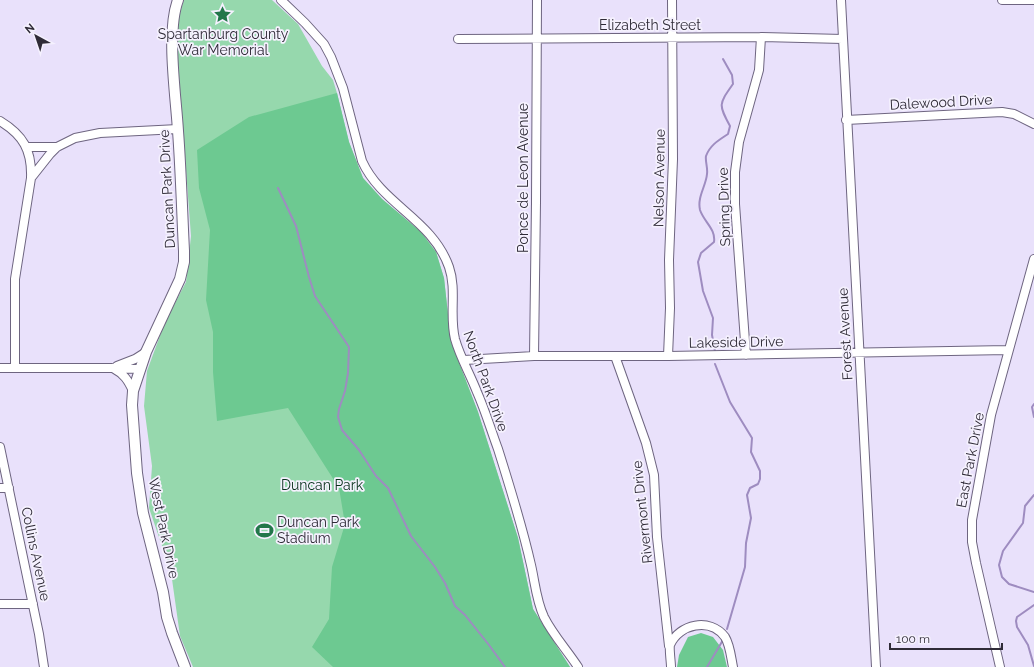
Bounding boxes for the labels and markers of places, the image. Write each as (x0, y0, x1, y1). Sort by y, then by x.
place icon: Spartanburg County War Memorial (213, 4, 233, 24)
place label: Spartanburg County War Memorial (158, 26, 289, 58)
place label: Duncan Park Stadium (277, 514, 360, 546)
sports icon: Duncan Park Stadium (254, 520, 274, 540)

